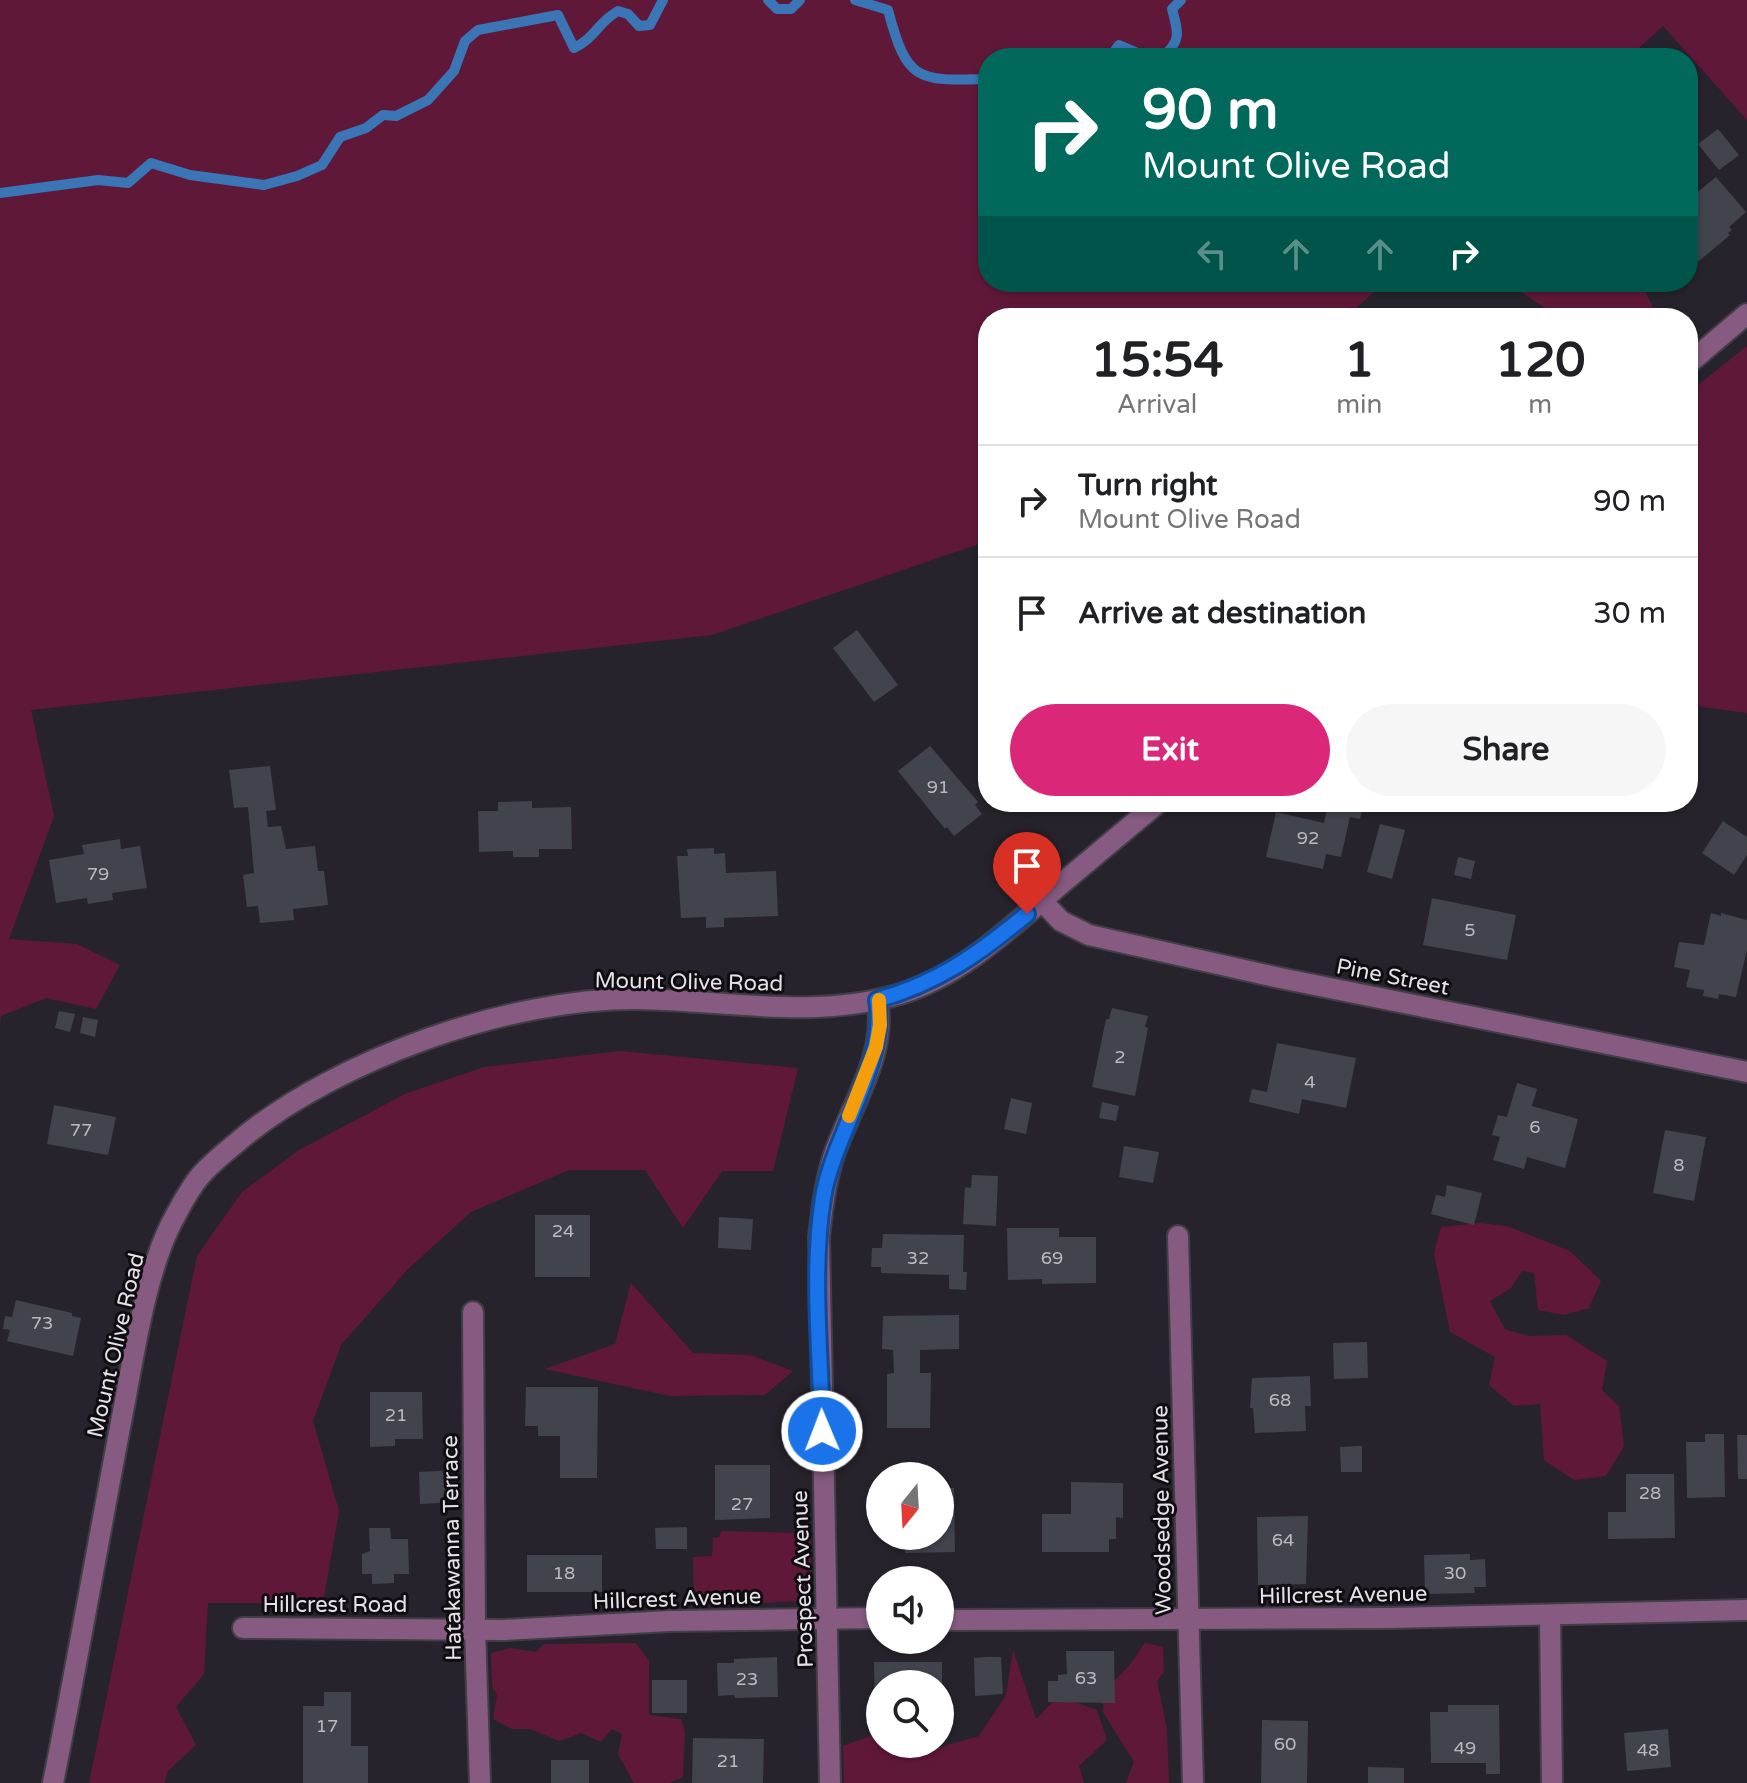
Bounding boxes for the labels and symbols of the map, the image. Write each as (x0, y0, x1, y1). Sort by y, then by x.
house number: 91 (927, 776, 949, 798)
house number: 92 (1297, 827, 1319, 849)
pin (993, 832, 1061, 914)
house number: 79 (87, 863, 109, 885)
house number: 5 (1464, 919, 1476, 941)
street label: Pine Street (1334, 953, 1452, 1001)
street label: Mount Olive Road (594, 967, 783, 997)
house number: 2 (1114, 1046, 1126, 1068)
house number: 4 (1304, 1071, 1316, 1093)
house number: 6 (1529, 1116, 1541, 1138)
house number: 77 (70, 1119, 92, 1141)
house number: 8 (1673, 1154, 1685, 1176)
house number: 24 (552, 1220, 574, 1242)
house number: 32 (907, 1247, 929, 1269)
house number: 69 (1041, 1247, 1063, 1269)
street label: Mount Olive Road (82, 1250, 150, 1440)
house number: 73 (31, 1312, 53, 1334)
position arrow (780, 1389, 864, 1473)
house number: 68 (1269, 1389, 1291, 1411)
house number: 21 (385, 1404, 407, 1426)
street label: Woodsedge Avenue (1147, 1405, 1177, 1615)
street label: Hatakawanna Terrace (437, 1435, 467, 1661)
north arrow (866, 1462, 954, 1550)
house number: 28 (1639, 1482, 1661, 1504)
street label: Prospect Avenue (787, 1490, 819, 1668)
house number: 27 (731, 1493, 753, 1515)
house number: 64 (1272, 1529, 1294, 1551)
house number: 18 (553, 1562, 575, 1584)
house number: 30 (1444, 1562, 1466, 1584)
street label: Hillcrest Avenue (1259, 1581, 1427, 1609)
street label: Hillcrest Avenue (592, 1583, 762, 1615)
street label: Hillcrest Road (263, 1592, 407, 1618)
house number: 63 (1075, 1667, 1097, 1689)
house number: 23 (736, 1668, 758, 1690)
house number: 17 (316, 1715, 338, 1737)
house number: 60 (1274, 1733, 1296, 1755)
house number: 49 (1454, 1737, 1476, 1759)
house number: 48 (1637, 1739, 1659, 1761)
house number: 21 (717, 1750, 739, 1772)

